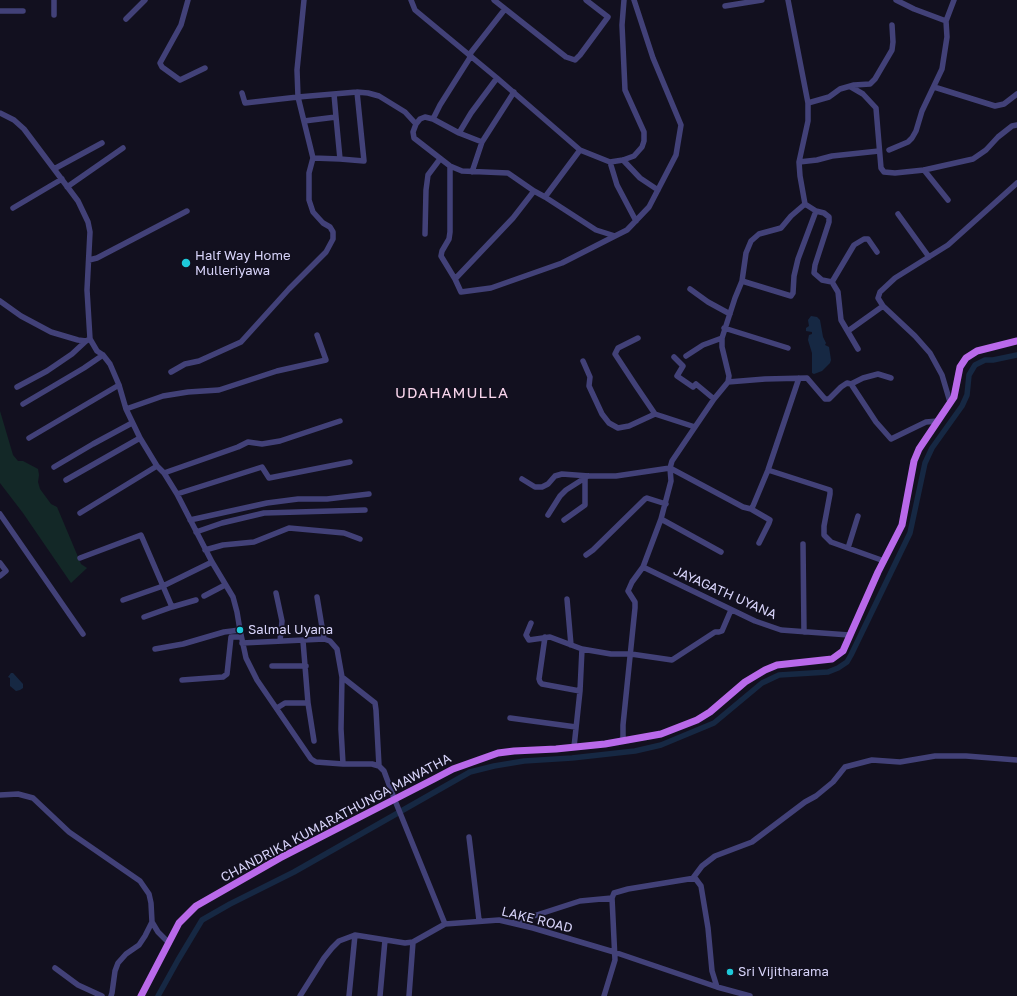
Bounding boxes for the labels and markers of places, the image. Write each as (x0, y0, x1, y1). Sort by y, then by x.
place label: Half Way Home Mulleriyawa (195, 248, 290, 279)
marker: Half Way Home Mulleriyawa (180, 257, 192, 269)
place label: Salmal Uyana (248, 622, 333, 638)
marker: Salmal Uyana (235, 625, 245, 635)
place label: Sri Vijitharama (738, 964, 829, 980)
marker: Sri Vijitharama (725, 967, 735, 977)

